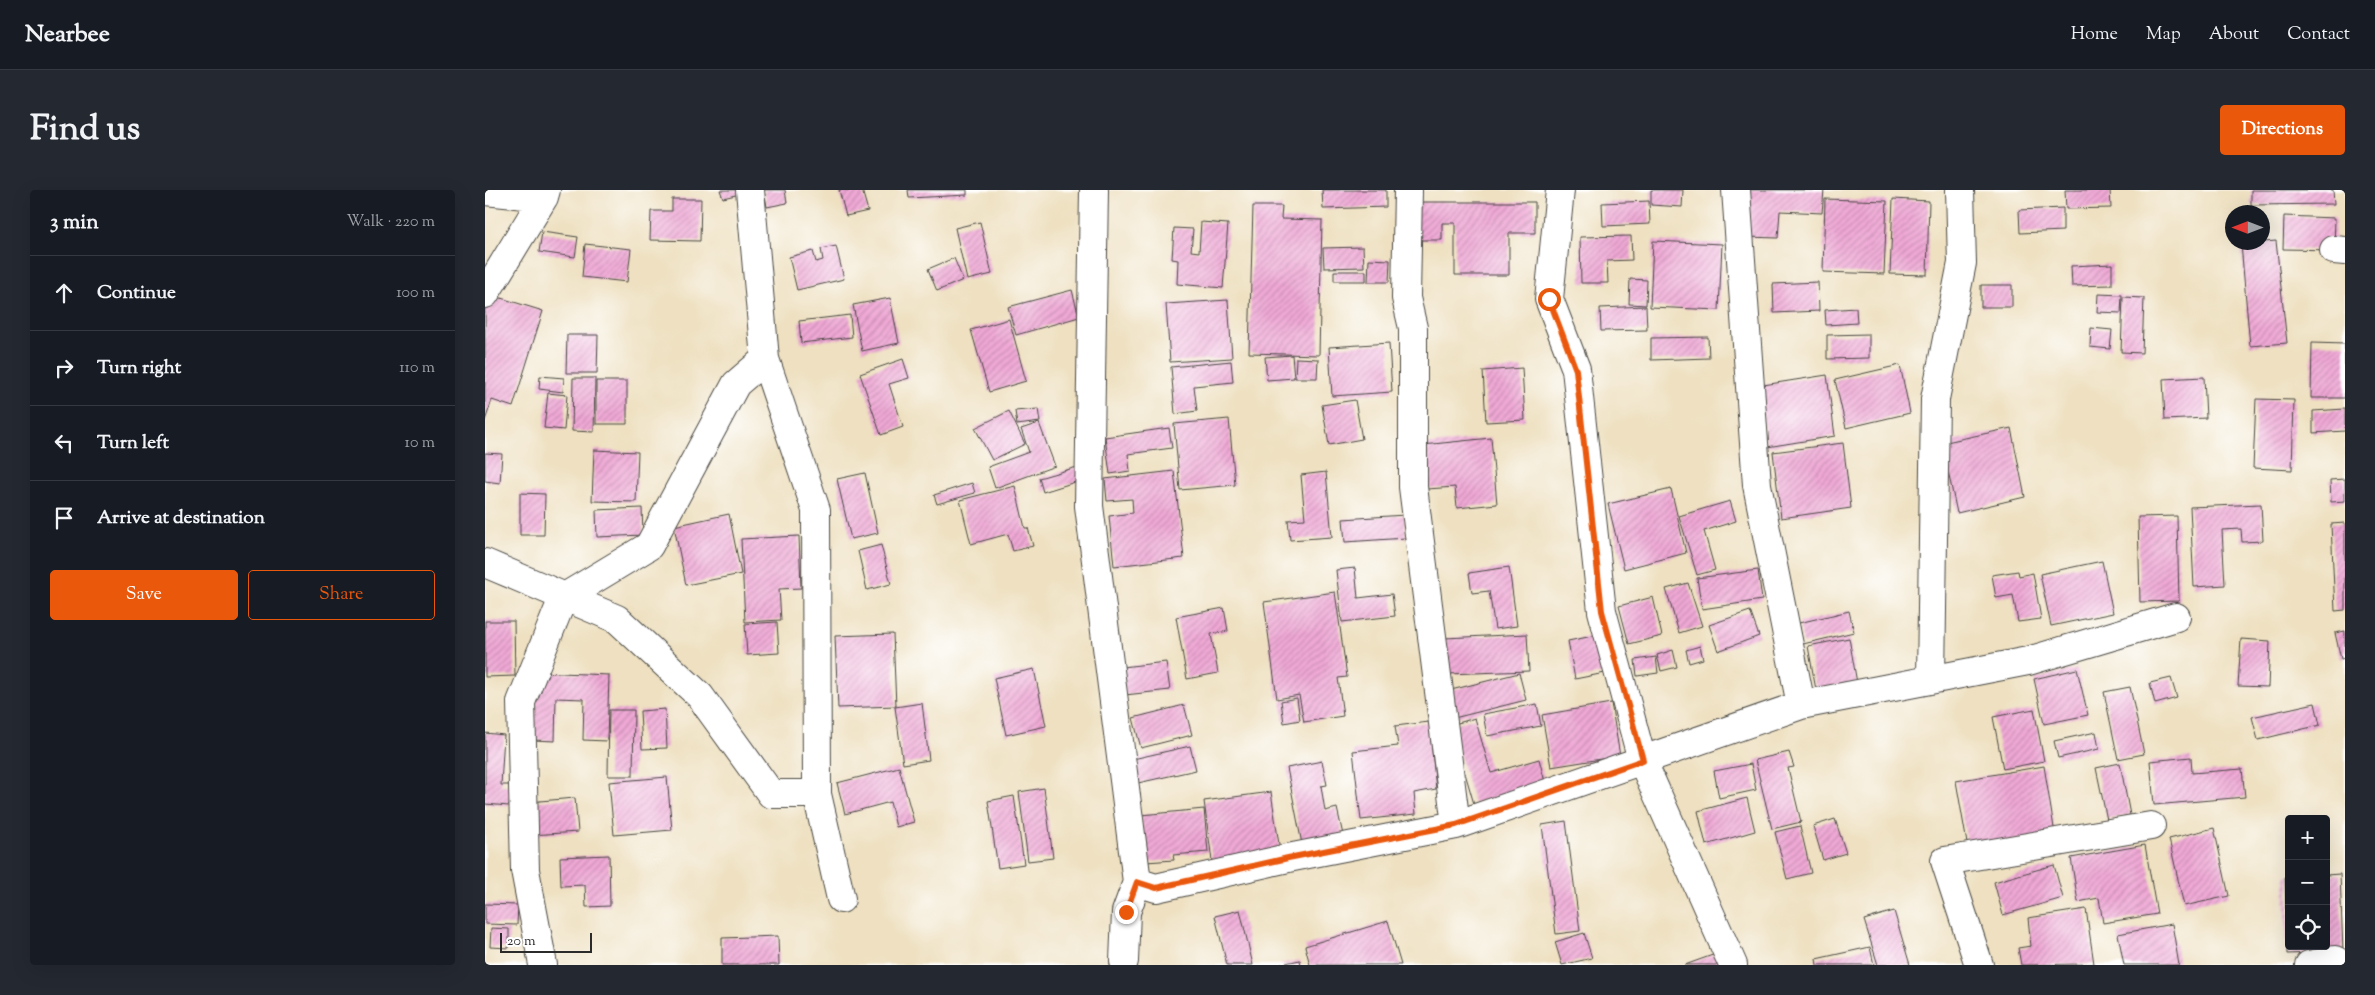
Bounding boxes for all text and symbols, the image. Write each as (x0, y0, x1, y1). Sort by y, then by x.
text: Nearbee (25, 18, 110, 52)
text: Home (2071, 22, 2118, 48)
text: Map (2146, 22, 2181, 48)
text: About (2209, 22, 2259, 48)
text: Contact (2287, 22, 2350, 48)
text: Find us (30, 105, 140, 156)
button: Directions (2220, 105, 2345, 155)
north arrow (2225, 205, 2270, 250)
text: 3 min (50, 208, 99, 238)
text: Walk · 220 m (347, 211, 435, 234)
icon: ahead (50, 279, 78, 307)
text: Continue (97, 280, 176, 307)
text: 100 m (396, 282, 435, 305)
route start (1538, 288, 1561, 311)
icon: right (50, 354, 78, 382)
text: Turn right (97, 355, 181, 382)
text: 110 m (399, 357, 435, 380)
icon: left (50, 429, 78, 457)
text: Turn left (97, 430, 169, 457)
text: 10 m (405, 432, 435, 455)
icon: arrive (50, 504, 78, 532)
text: Arrive at destination (97, 505, 265, 532)
button: Save (50, 570, 238, 620)
button: Share (248, 570, 435, 620)
map controls (2285, 815, 2330, 950)
button: + (2285, 815, 2330, 860)
button: − (2285, 860, 2330, 905)
route end (1115, 901, 1138, 924)
button: locate (2285, 905, 2330, 950)
scale bar (500, 930, 593, 953)
text: 20 m (507, 932, 536, 952)

